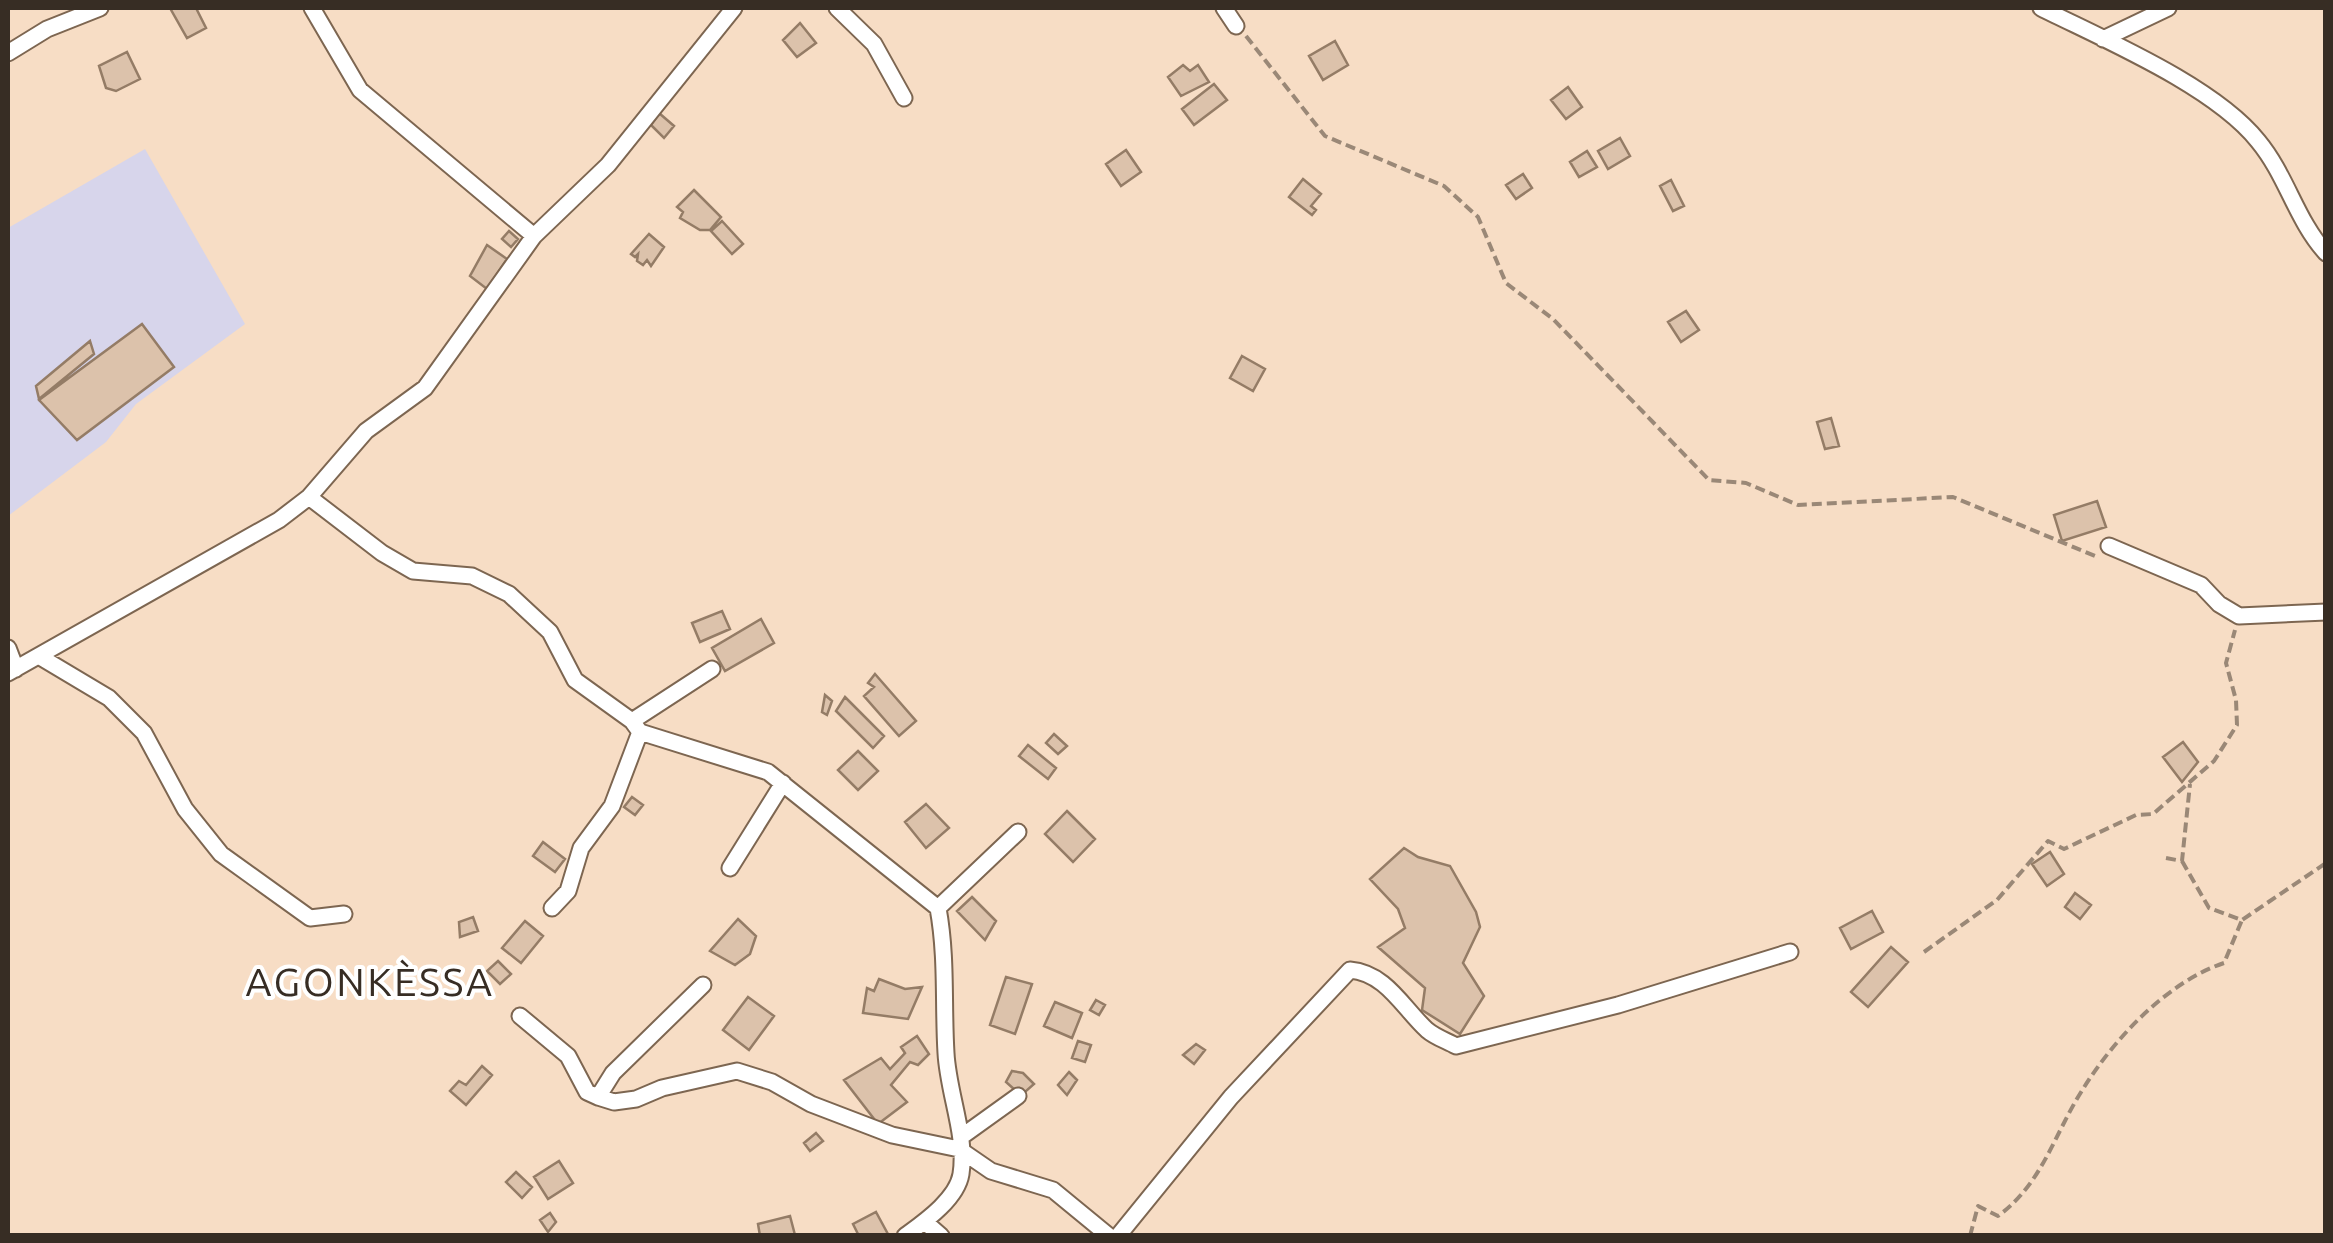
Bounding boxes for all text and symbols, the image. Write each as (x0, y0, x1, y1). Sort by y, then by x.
district label: AGONKÈSSA (246, 959, 494, 1004)

